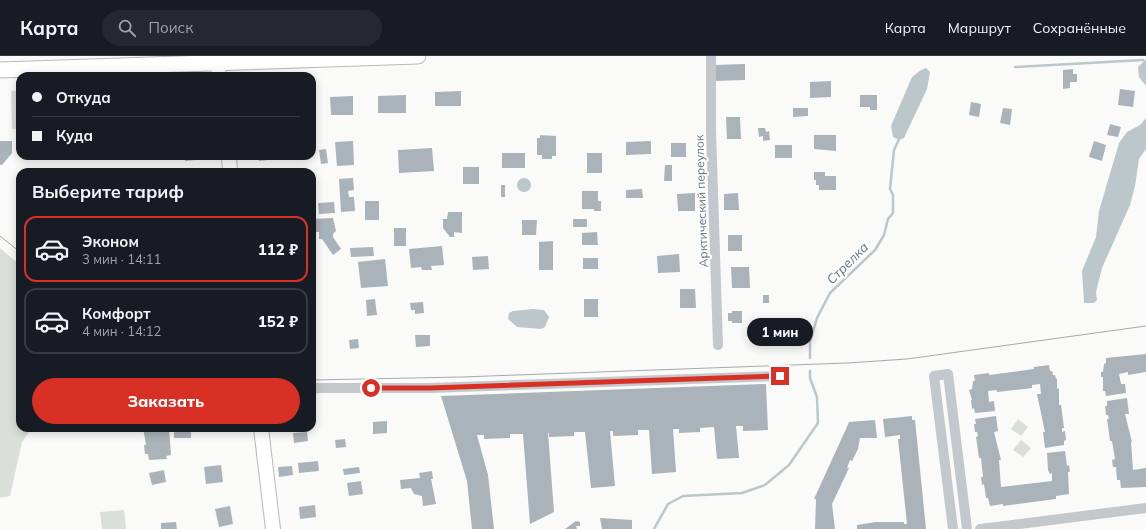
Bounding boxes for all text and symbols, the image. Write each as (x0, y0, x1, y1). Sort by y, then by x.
search box (102, 10, 382, 46)
text: Карта (20, 16, 78, 40)
icon: search (116, 17, 138, 39)
text: Поиск (148, 18, 193, 37)
text: Карта (885, 19, 926, 37)
text: Маршрут (948, 19, 1011, 37)
text: Сохранённые (1033, 19, 1126, 37)
text: Откуда (56, 88, 111, 107)
text: Куда (56, 126, 93, 145)
street label: Арктический переулок (691, 134, 711, 268)
text: Выберите тариф (32, 180, 184, 203)
icon: car (34, 231, 70, 267)
text: Эконом (82, 232, 139, 251)
water label: Стрелка (823, 239, 871, 287)
text: 112 ₽ (258, 240, 298, 259)
text: 3 мин · 14:11 (82, 251, 161, 267)
icon: car (34, 303, 70, 339)
text: Комфорт (82, 304, 151, 323)
text: 152 ₽ (258, 312, 298, 331)
callout: 1 мин (747, 318, 813, 346)
text: 4 мин · 14:12 (82, 323, 161, 339)
text: 1 мин (761, 324, 799, 340)
route end (771, 367, 789, 385)
button: Заказать (32, 378, 300, 424)
route start (362, 379, 380, 397)

